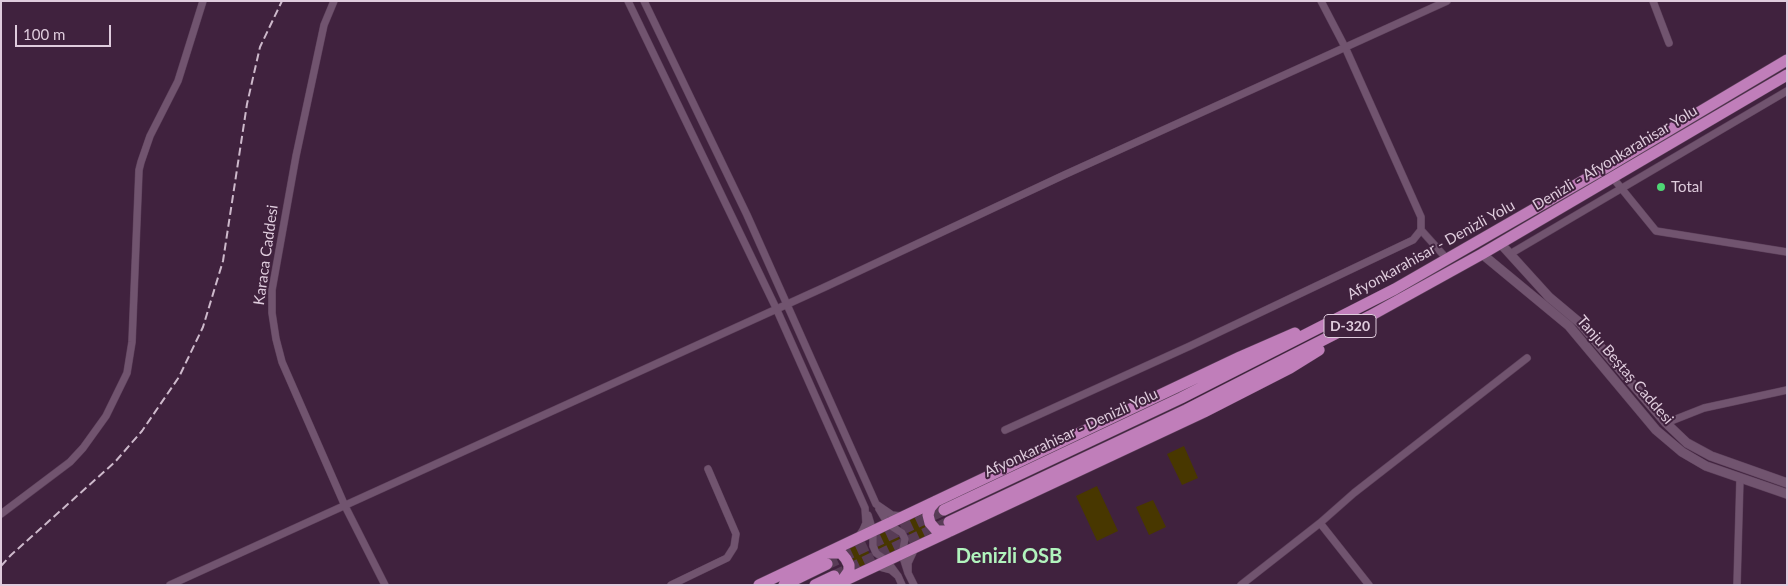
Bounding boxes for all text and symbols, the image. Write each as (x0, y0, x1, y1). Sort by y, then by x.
scale bar (18, 15, 114, 47)
text: 100 m (23, 25, 65, 43)
street label: Denizli - Afyonkarahisar Yolu (1529, 102, 1701, 214)
place label: Total (1671, 178, 1703, 196)
marker: Total (1655, 181, 1667, 193)
street label: Afyonkarahisar - Denizli Yolu (1344, 196, 1518, 304)
street label: Karaca Caddesi (250, 204, 282, 306)
street label: Tanju Beştaş Caddesi (1573, 312, 1677, 428)
road number: D-320 (1324, 314, 1376, 338)
street label: Afyonkarahisar - Denizli Yolu (982, 385, 1160, 481)
district label: Denizli OSB (956, 545, 1062, 569)

